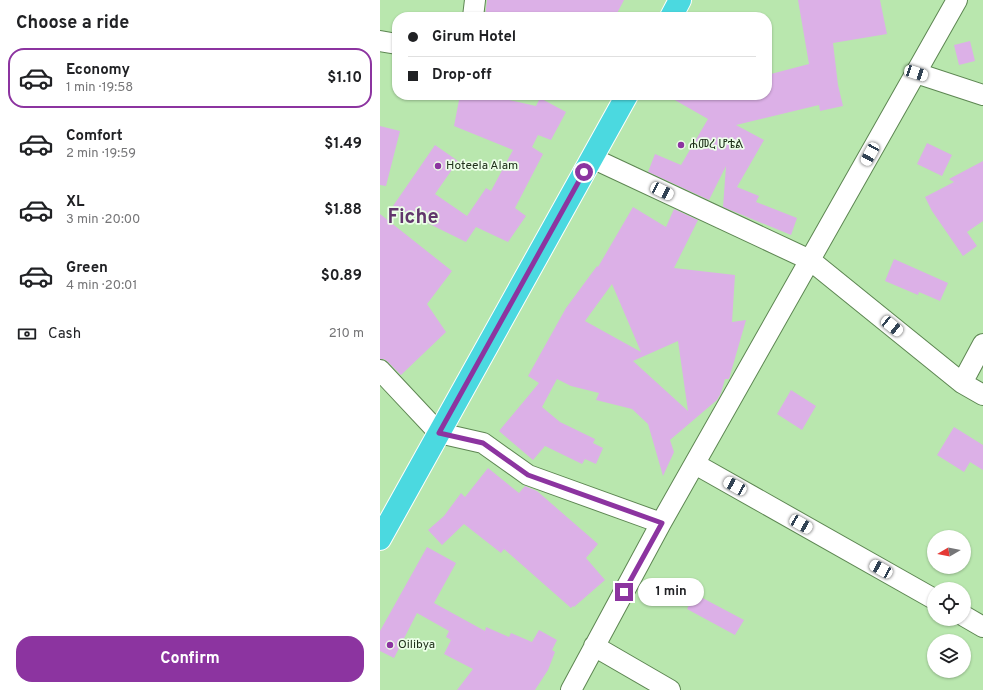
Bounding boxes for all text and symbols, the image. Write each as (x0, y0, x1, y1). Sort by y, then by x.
text: Choose a ride (16, 12, 129, 35)
text: Girum Hotel (432, 28, 516, 47)
icon: car (18, 60, 54, 96)
text: Economy (66, 61, 130, 80)
car (903, 64, 929, 82)
text: Drop-off (432, 66, 492, 85)
text: $1.10 (327, 69, 362, 88)
text: 1 min · 19:58 (66, 80, 133, 96)
icon: car (18, 126, 54, 162)
text: Comfort (66, 127, 123, 146)
text: $1.49 (324, 135, 362, 154)
place label: ሐመረ ሆቴል (689, 137, 743, 153)
marker: ሐመረ ሆቴል (676, 140, 686, 150)
car (859, 141, 881, 167)
text: 2 min · 19:59 (66, 146, 136, 162)
place label: Hoteela Alam (446, 158, 518, 174)
marker: Hoteela Alam (433, 161, 443, 171)
route start (575, 163, 593, 181)
car (649, 180, 675, 202)
icon: car (18, 192, 54, 228)
text: XL (66, 193, 84, 212)
text: $1.88 (324, 201, 362, 220)
district label: Fiche (387, 205, 439, 231)
text: 3 min · 20:00 (66, 212, 140, 228)
icon: car (18, 258, 54, 294)
text: Green (66, 259, 108, 278)
text: $0.89 (321, 267, 362, 286)
text: 4 min · 20:01 (66, 278, 137, 294)
car (879, 314, 905, 338)
icon: cash (16, 323, 38, 345)
text: Cash (48, 325, 81, 344)
text: 210 m (329, 326, 364, 342)
car (722, 475, 748, 497)
car (788, 513, 814, 535)
north arrow (927, 530, 971, 574)
map controls (927, 530, 971, 678)
car (868, 558, 894, 580)
callout: 1 min (638, 578, 704, 606)
button: locate (927, 582, 971, 626)
route end (615, 583, 633, 601)
text: 1 min (655, 584, 687, 600)
button: layers (927, 634, 971, 678)
button: Confirm (16, 636, 364, 682)
place label: Oilibya (398, 637, 435, 653)
marker: Oilibya (385, 640, 395, 650)

